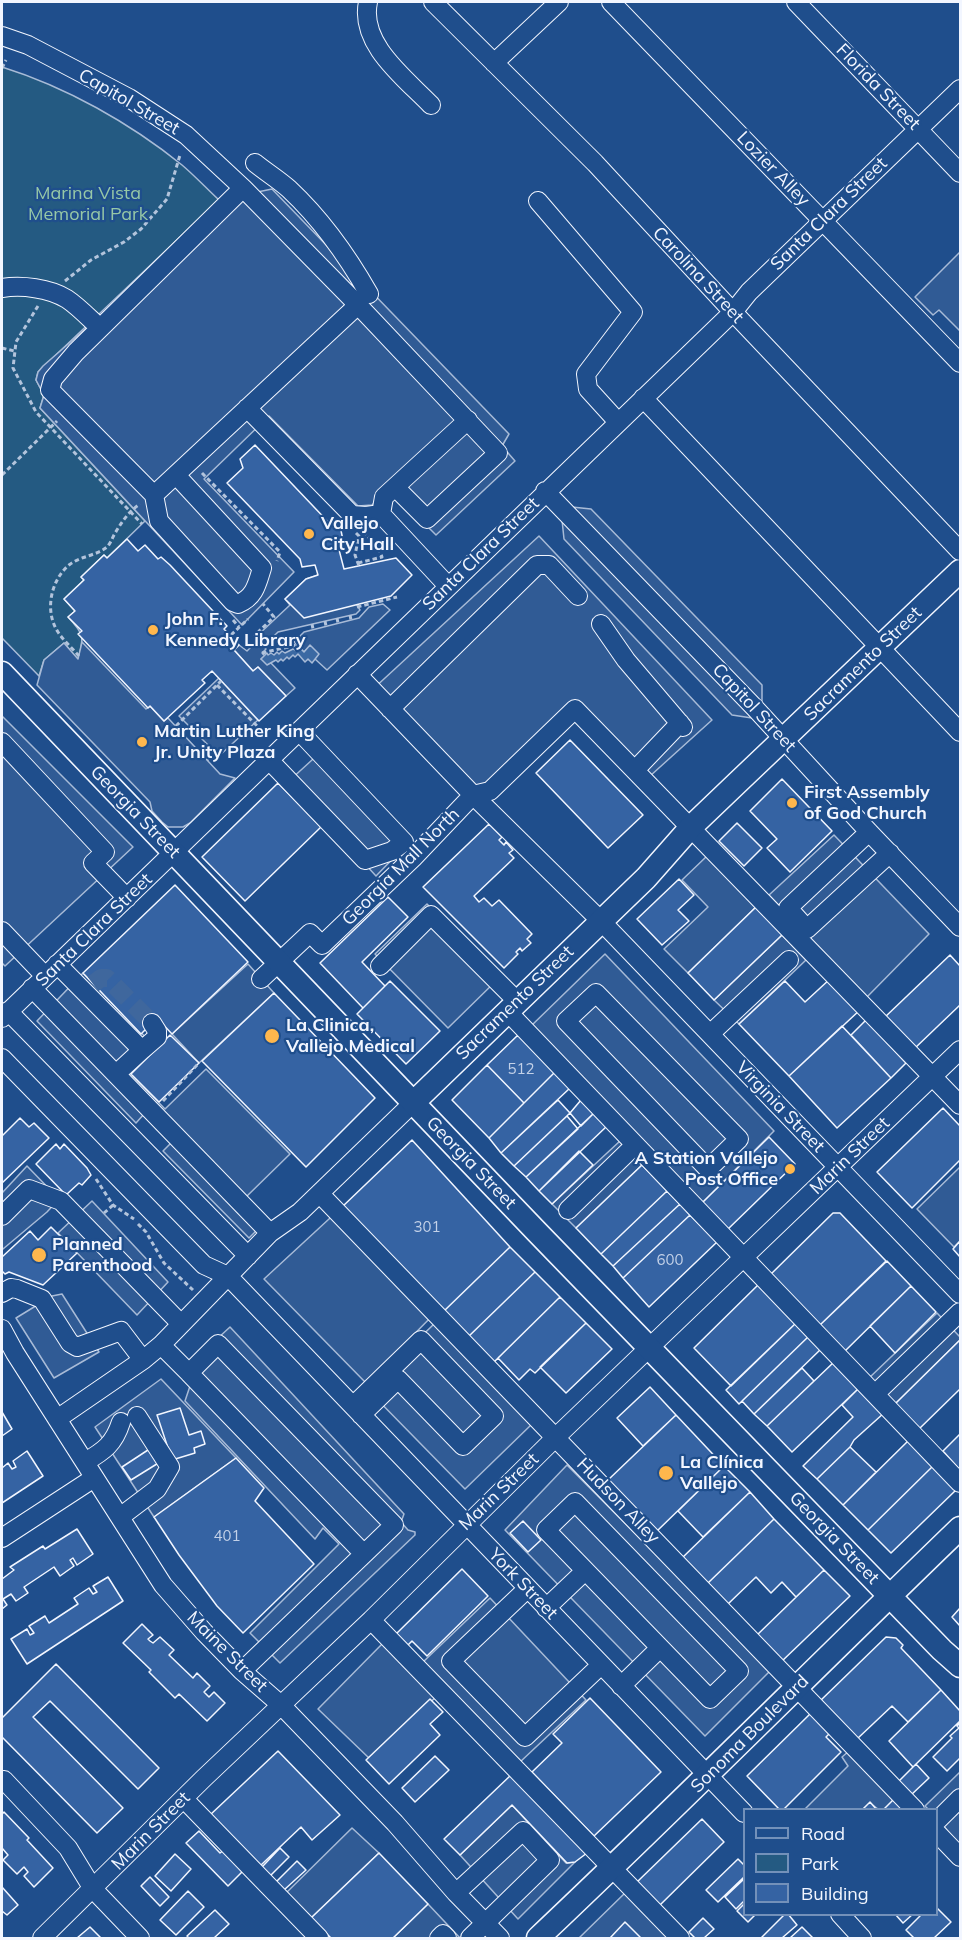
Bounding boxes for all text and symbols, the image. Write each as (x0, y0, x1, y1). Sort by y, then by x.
street label: Florida Street (831, 39, 925, 135)
street label: Capitol Street (75, 64, 183, 140)
street label: Lozier Alley (732, 127, 814, 211)
street label: Santa Clara Street (766, 153, 892, 275)
park label: Marina Vista Memorial Park (28, 183, 148, 226)
street label: Carolina Street (648, 222, 748, 328)
street label: Santa Clara Street (418, 493, 544, 615)
place label: Vallejo City Hall (321, 513, 394, 556)
marker: Vallejo City Hall (302, 527, 316, 541)
street label: Sacramento Street (800, 602, 926, 726)
place label: John F. Kennedy Library (165, 609, 306, 652)
marker: John F. Kennedy Library (146, 623, 160, 637)
street label: Capitol Street (708, 659, 800, 757)
place label: Martin Luther King Jr. Unity Plaza (154, 721, 315, 764)
marker: Martin Luther King Jr. Unity Plaza (135, 735, 149, 749)
street label: Georgia Street (86, 761, 184, 863)
place label: First Assembly of God Church (804, 782, 930, 824)
marker: First Assembly of God Church (785, 796, 799, 810)
street label: Georgia Mall North (338, 804, 464, 930)
street label: Santa Clara Street (31, 869, 157, 991)
street label: Sacramento Street (452, 941, 578, 1065)
place label: La Clinica, Vallejo Medical (286, 1015, 415, 1058)
marker: La Clinica, Vallejo Medical (263, 1027, 281, 1045)
street label: Virginia Street (731, 1057, 829, 1157)
house number: 512 (508, 1060, 534, 1078)
street label: Georgia Street (422, 1112, 520, 1214)
street label: Marin Street (806, 1113, 894, 1199)
place label: A Station Vallejo Post Office (634, 1148, 778, 1190)
marker: A Station Vallejo Post Office (783, 1162, 797, 1176)
house number: 301 (414, 1218, 440, 1236)
place label: Planned Parenthood (52, 1234, 153, 1276)
marker: Planned Parenthood (30, 1246, 48, 1264)
house number: 600 (657, 1251, 683, 1269)
street label: Marin Street (455, 1449, 543, 1535)
place label: La Clínica Vallejo (680, 1452, 764, 1494)
street label: Hudson Alley (572, 1454, 664, 1548)
marker: La Clínica Vallejo (657, 1464, 675, 1482)
street label: Georgia Street (785, 1487, 883, 1589)
house number: 401 (214, 1527, 240, 1545)
street label: York Street (484, 1544, 562, 1624)
street label: Maine Street (182, 1607, 272, 1697)
street label: Sonoma Boulevard (687, 1671, 813, 1797)
street label: Marin Street (107, 1787, 195, 1875)
legend (743, 1808, 938, 1916)
text: Road (801, 1822, 845, 1845)
text: Park (801, 1852, 839, 1875)
text: Building (801, 1882, 869, 1905)

